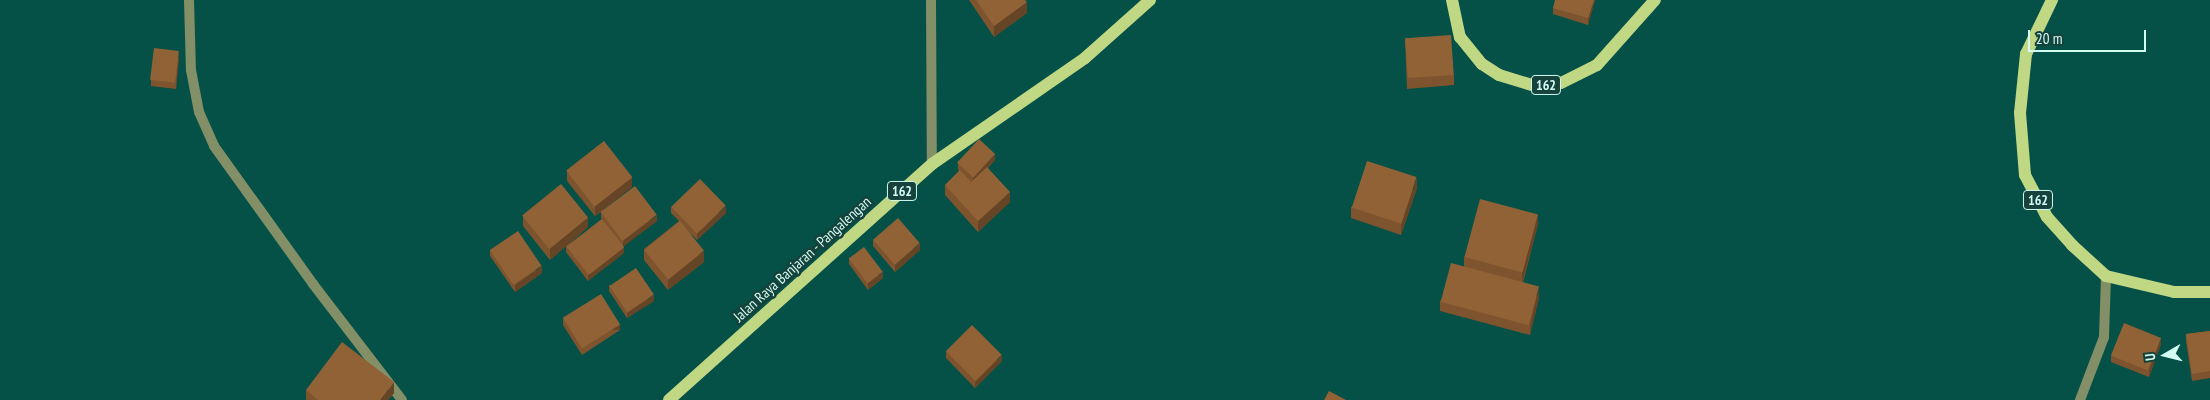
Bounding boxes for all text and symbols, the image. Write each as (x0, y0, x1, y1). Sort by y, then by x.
scale bar (2030, 20, 2148, 52)
text: 20 m (2036, 29, 2062, 48)
road number: 162 (1530, 74, 1562, 96)
road number: 162 (886, 180, 918, 202)
road number: 162 (2022, 188, 2054, 212)
street label: Jalan Raya Banjaran - Pangalengan (729, 192, 875, 326)
north arrow (2140, 330, 2190, 380)
text: U (2141, 352, 2160, 362)

